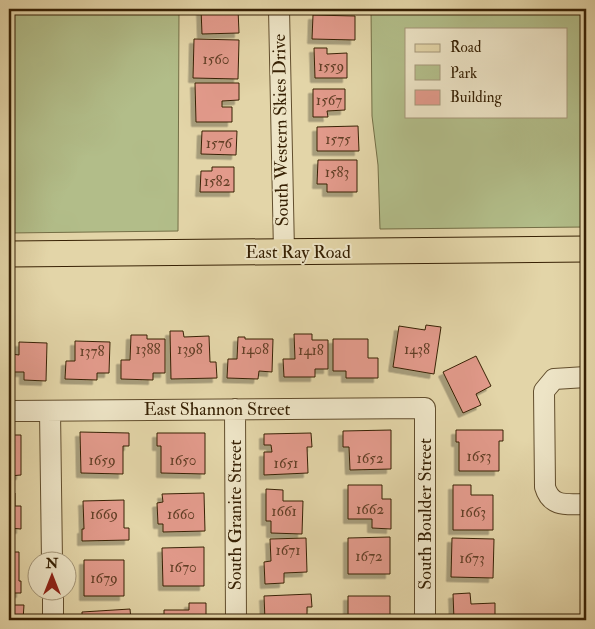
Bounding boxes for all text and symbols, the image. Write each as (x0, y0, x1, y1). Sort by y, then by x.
legend (405, 28, 568, 118)
street label: South Western Skies Drive (268, 33, 294, 226)
text: Road (450, 38, 482, 57)
house number: 1560 (202, 50, 230, 69)
house number: 1559 (318, 57, 344, 76)
text: Park (450, 64, 477, 83)
text: Building (450, 88, 502, 107)
house number: 1567 (316, 91, 342, 110)
house number: 1575 (325, 130, 351, 149)
house number: 1576 (206, 134, 234, 153)
house number: 1583 (325, 163, 349, 182)
house number: 1582 (204, 172, 231, 191)
street label: East Ray Road (245, 241, 351, 264)
house number: 1388 (135, 340, 161, 359)
house number: 1398 (177, 340, 203, 359)
house number: 1408 (241, 340, 269, 359)
house number: 1438 (404, 340, 430, 359)
house number: 1418 (298, 341, 324, 360)
house number: 1378 (79, 342, 105, 361)
street label: East Shannon Street (144, 398, 290, 421)
street label: South Boulder Street (414, 438, 437, 590)
street label: South Granite Street (224, 439, 247, 590)
house number: 1653 (466, 447, 492, 466)
house number: 1652 (357, 449, 384, 468)
house number: 1659 (88, 451, 116, 470)
house number: 1650 (170, 451, 197, 470)
house number: 1651 (274, 454, 298, 473)
house number: 1662 (356, 500, 384, 519)
house number: 1661 (271, 502, 297, 521)
house number: 1663 (460, 503, 486, 522)
house number: 1669 (90, 505, 118, 524)
house number: 1660 (167, 505, 195, 524)
house number: 1671 (275, 541, 301, 560)
house number: 1672 (355, 547, 383, 566)
house number: 1673 (459, 549, 485, 568)
north arrow (28, 552, 78, 602)
text: N (45, 555, 59, 572)
house number: 1670 (169, 558, 197, 577)
house number: 1679 (90, 569, 118, 588)

